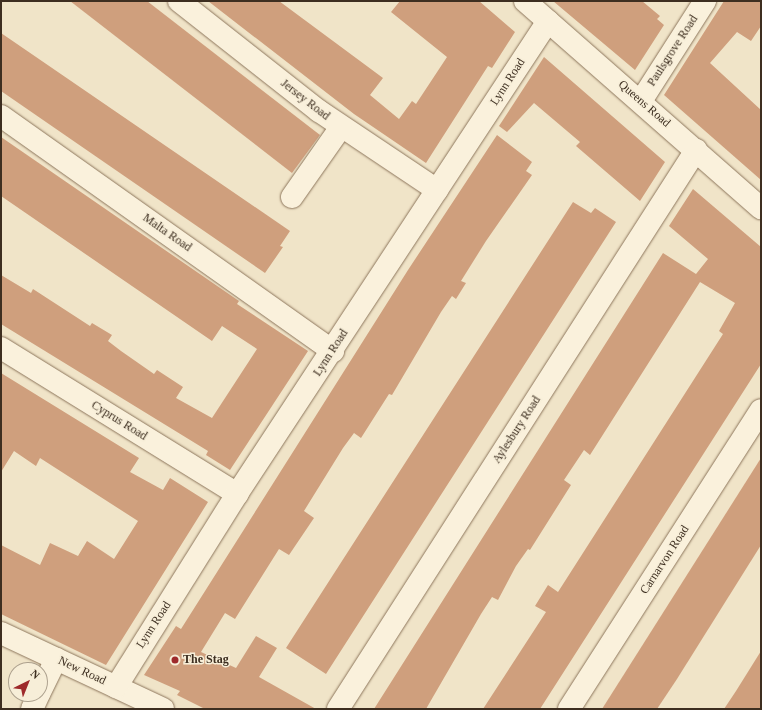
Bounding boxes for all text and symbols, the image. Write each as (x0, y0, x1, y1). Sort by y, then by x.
street label: Paulsgrove Road (645, 13, 701, 89)
street label: Lynn Road (488, 56, 528, 108)
street label: Jersey Road (278, 76, 332, 124)
street label: Queens Road (615, 77, 673, 131)
street label: Malta Road (140, 211, 194, 255)
street label: Lynn Road (311, 327, 351, 379)
street label: Aylesbury Road (490, 394, 544, 466)
street label: Cyprus Road (88, 398, 150, 444)
street label: Carnarvon Road (637, 523, 693, 597)
street label: Lynn Road (134, 599, 174, 651)
place label: The Stag (183, 653, 229, 667)
street label: New Road (56, 654, 108, 688)
marker: The Stag (170, 655, 180, 665)
north arrow (8, 662, 48, 702)
text: N (28, 667, 42, 681)

